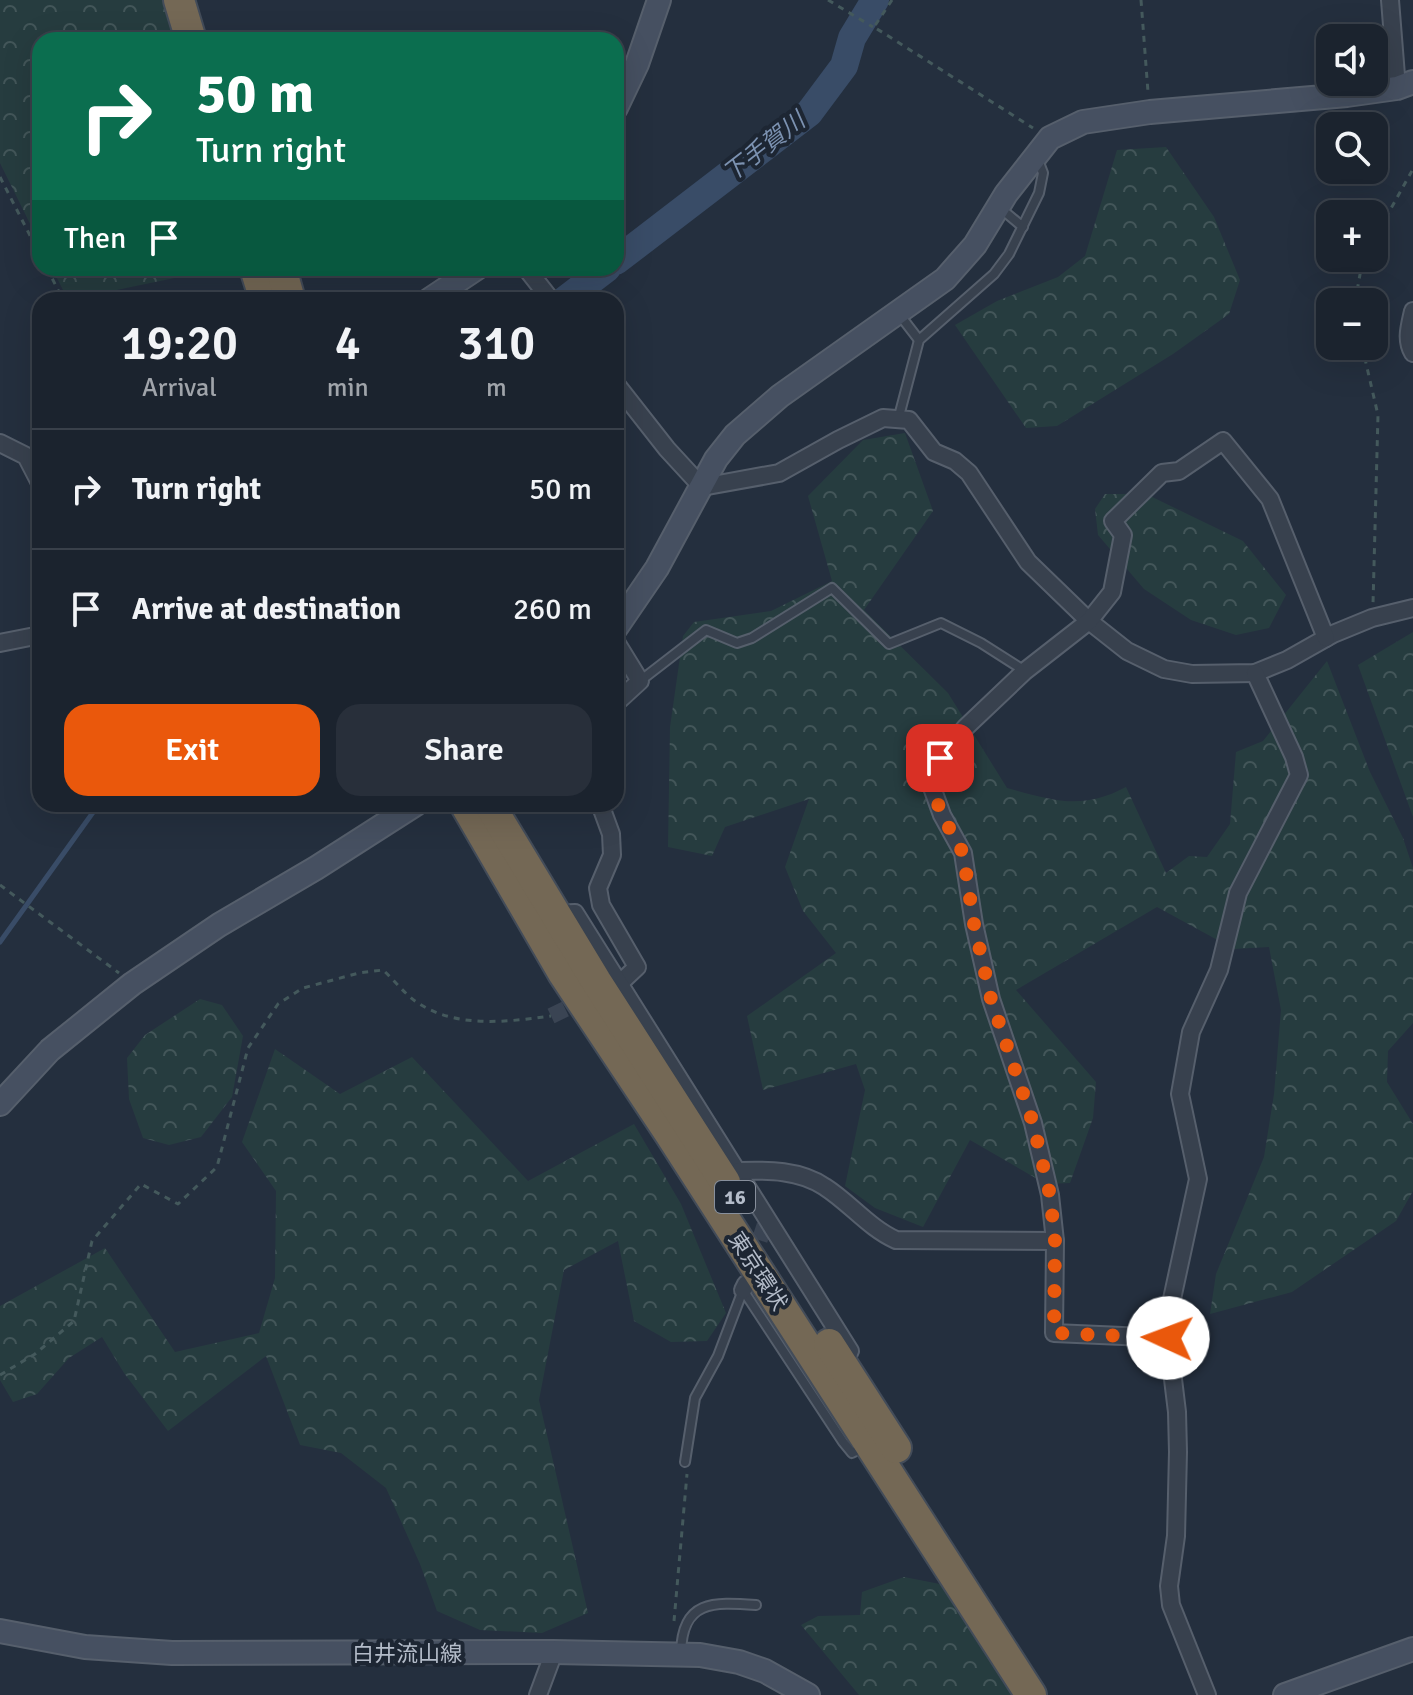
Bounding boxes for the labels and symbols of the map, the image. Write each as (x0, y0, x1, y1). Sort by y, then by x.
water label: 下手賀川 (717, 104, 813, 188)
pin (906, 724, 974, 792)
road number: 16 (715, 1181, 755, 1213)
street label: 東京環状 (723, 1227, 793, 1315)
position arrow (1126, 1296, 1210, 1380)
street label: 白井流山線 (352, 1640, 462, 1667)

